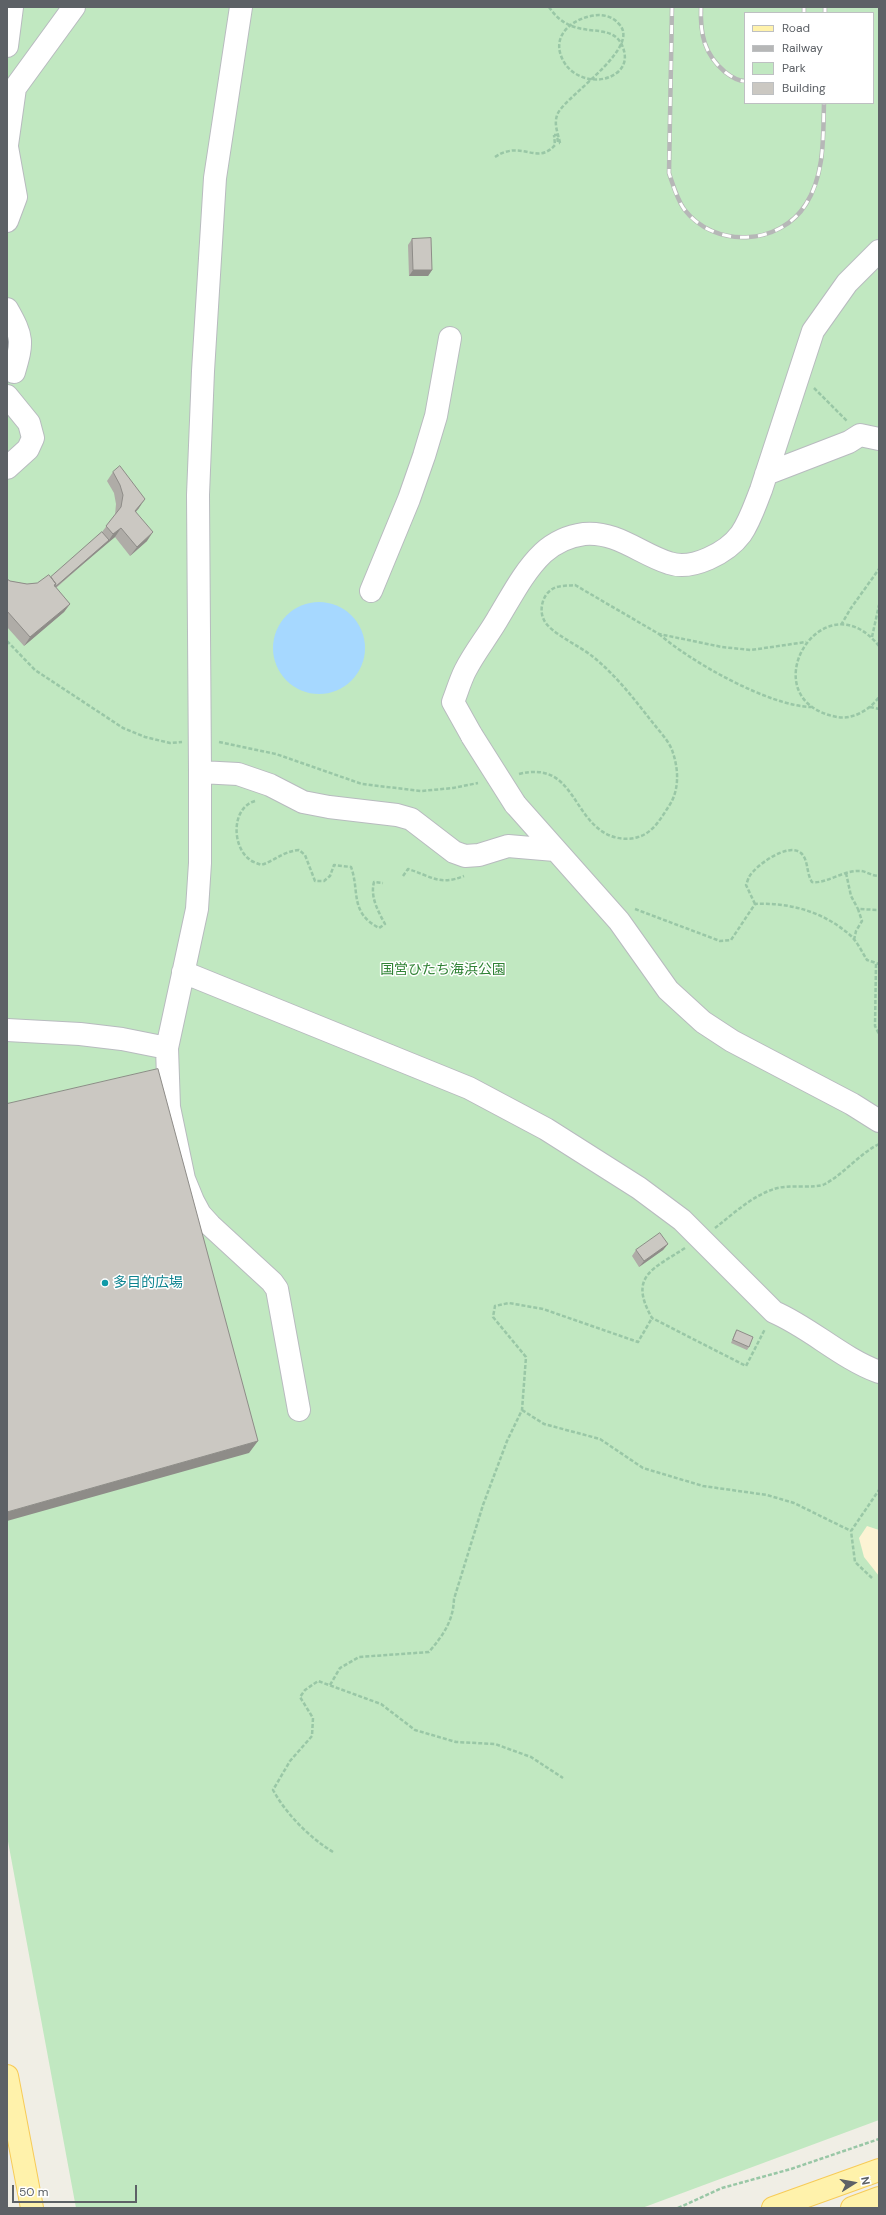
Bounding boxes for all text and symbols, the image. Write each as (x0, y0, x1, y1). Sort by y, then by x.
legend (744, 12, 874, 104)
text: Road (782, 20, 810, 36)
text: Railway (782, 40, 823, 56)
text: Park (782, 60, 806, 76)
text: Building (782, 80, 826, 96)
park label: 国営ひたち海浜公園 (380, 962, 506, 978)
place label: 多目的広場 (113, 1275, 183, 1291)
marker: 多目的広場 (100, 1278, 110, 1288)
north arrow (834, 2163, 874, 2203)
text: N (858, 2175, 873, 2186)
scale bar (14, 2177, 139, 2203)
text: 50 m (19, 2184, 48, 2200)

